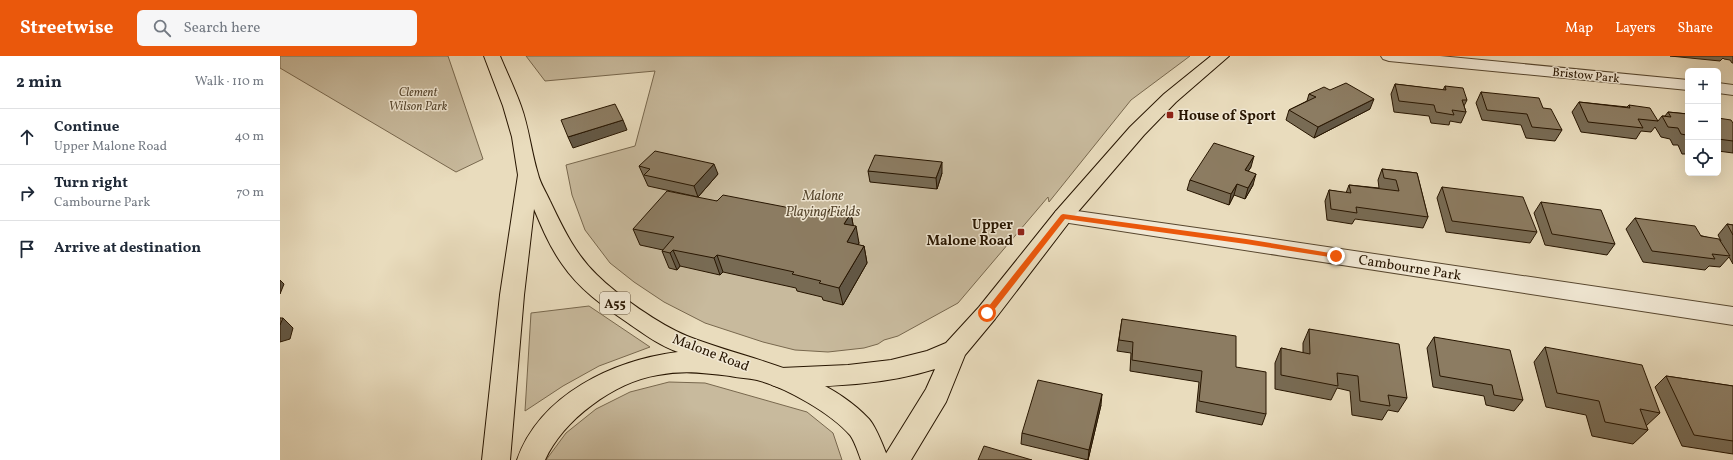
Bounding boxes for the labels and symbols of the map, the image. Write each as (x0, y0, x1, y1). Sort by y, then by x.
street label: Bristow Park (1552, 65, 1621, 88)
park label: Clement Wilson Park (389, 85, 448, 115)
place label: House of Sport (1178, 107, 1276, 126)
marker: House of Sport (1165, 110, 1175, 120)
park label: Malone Playing Fields (785, 187, 861, 222)
place label: Upper Malone Road (926, 216, 1013, 251)
marker: Upper Malone Road (1016, 227, 1026, 237)
route end (1327, 247, 1345, 265)
street label: Cambourne Park (1357, 251, 1463, 286)
road number: A55 (600, 292, 630, 314)
route start (978, 304, 996, 322)
street label: Malone Road (669, 330, 752, 377)

